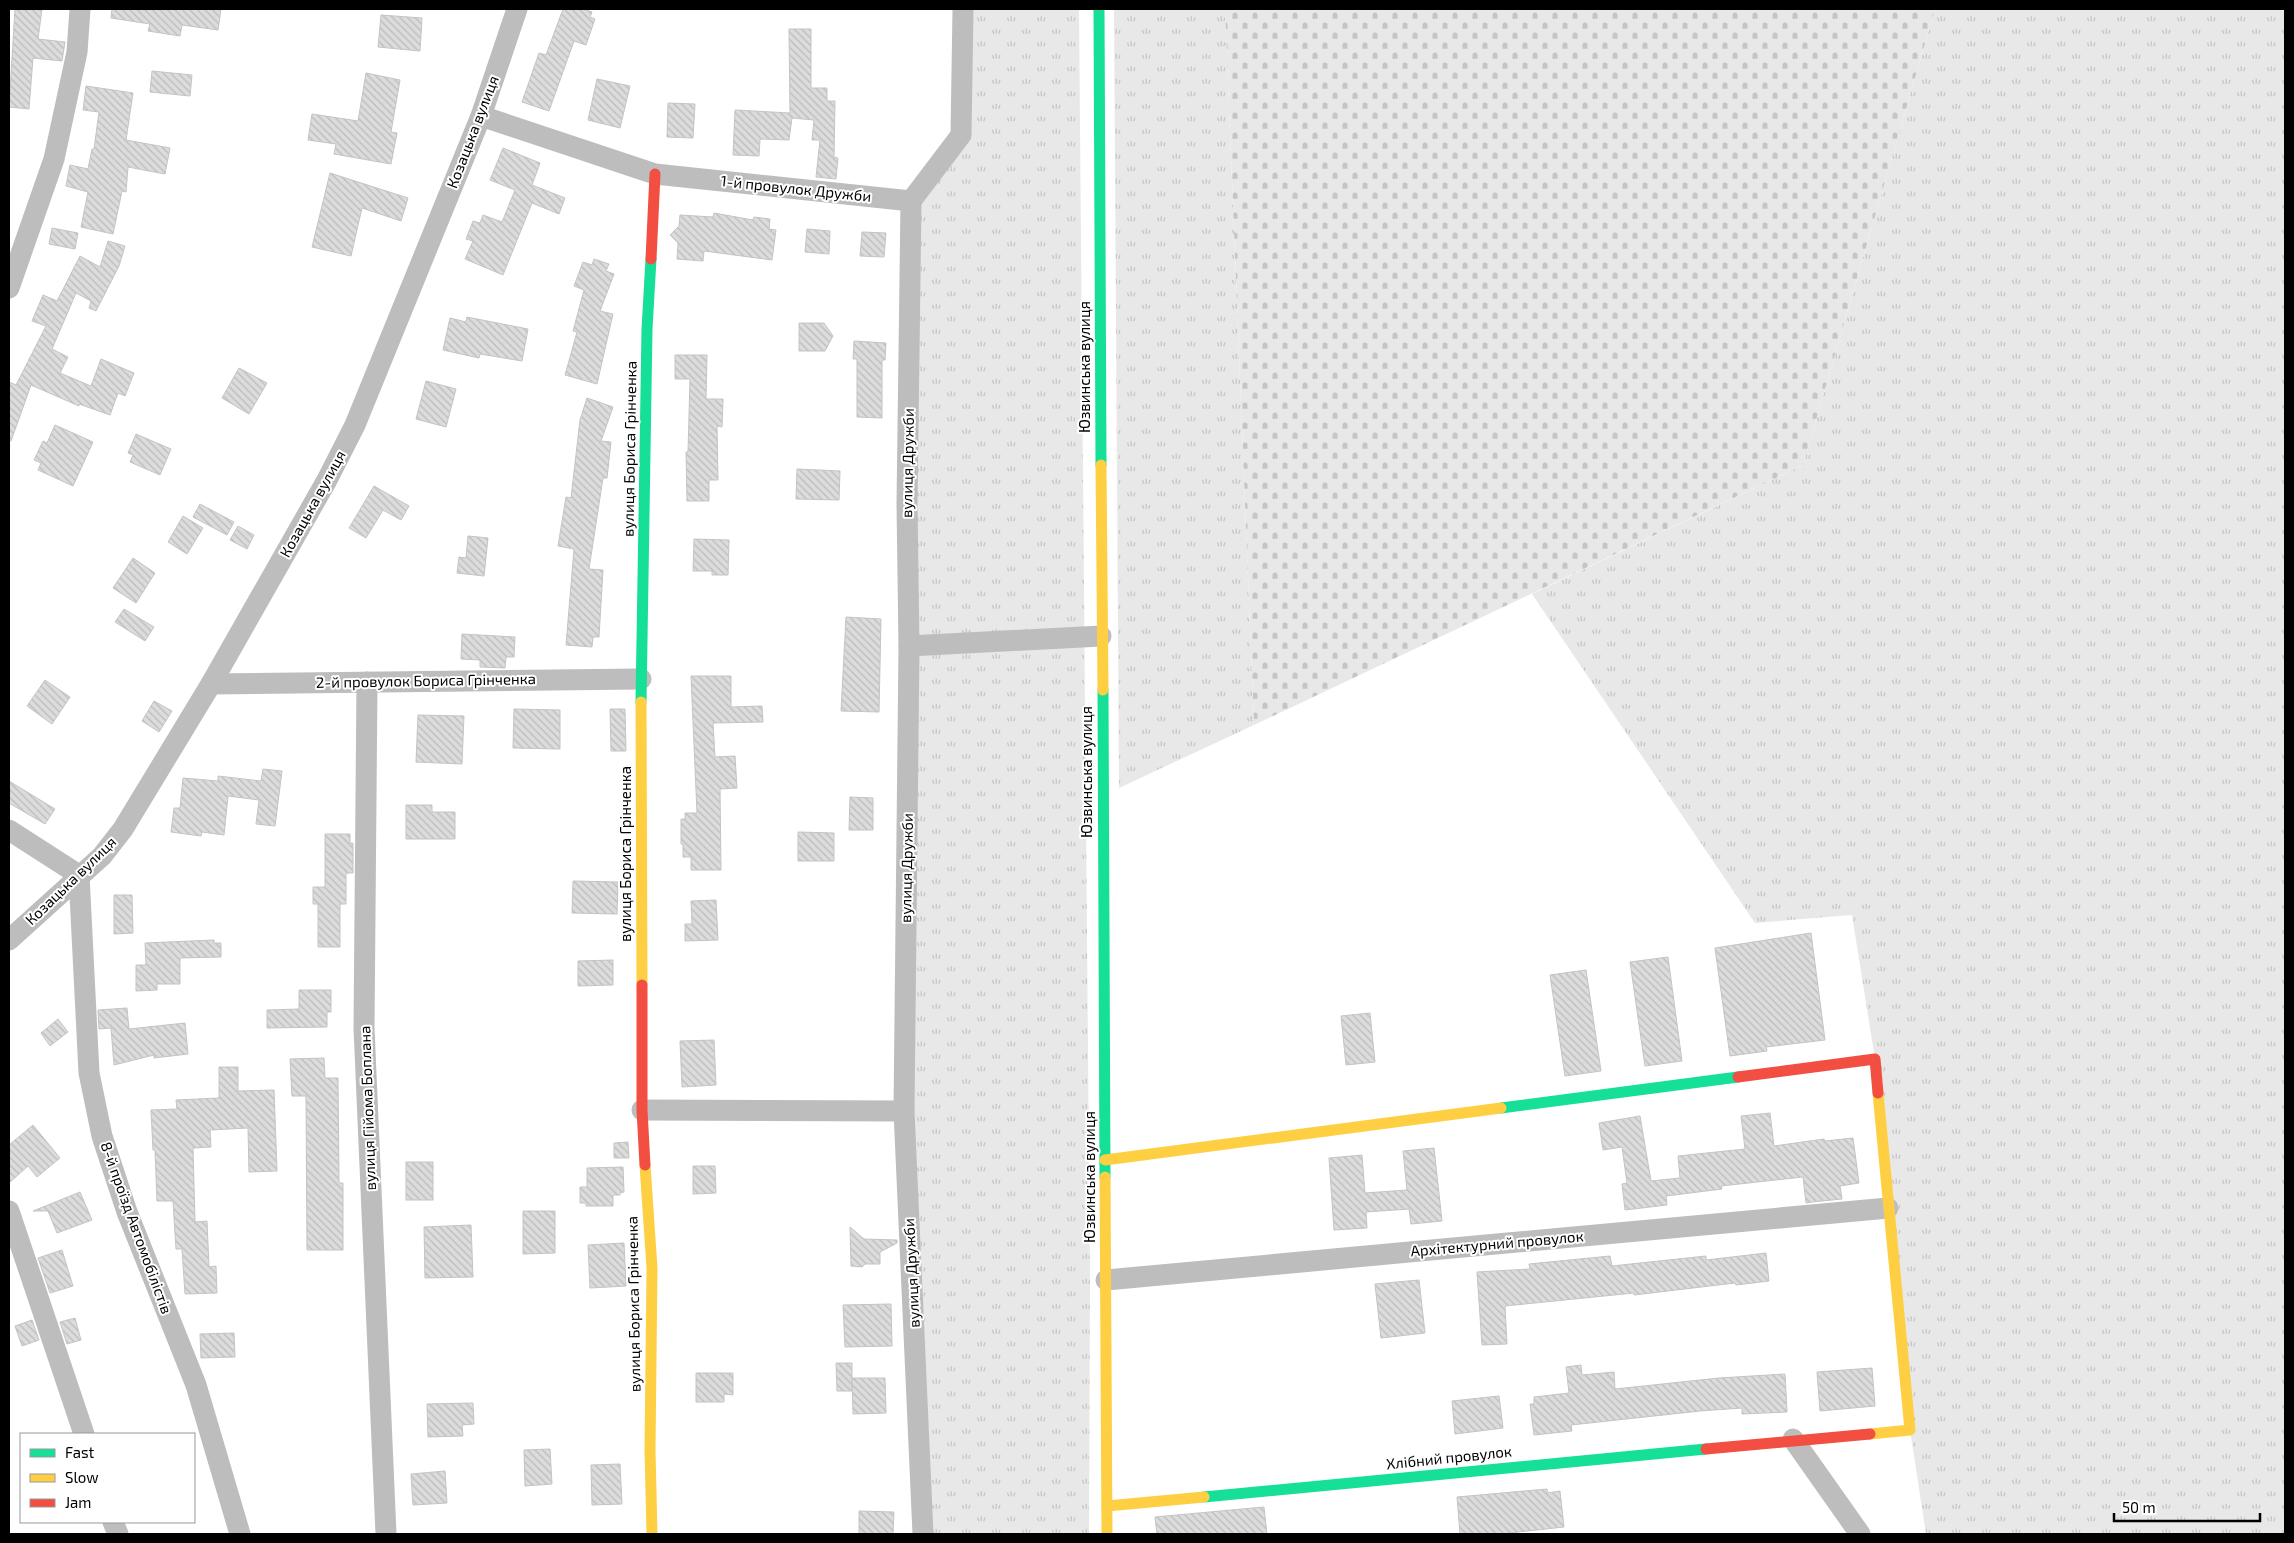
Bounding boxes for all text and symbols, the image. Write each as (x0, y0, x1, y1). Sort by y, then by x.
street label: Козацька вулиця (442, 73, 503, 191)
street label: 1-й провулок Дружби (720, 171, 872, 206)
street label: Юзвинська вулиця (1075, 301, 1094, 433)
street label: вулиця Бориса Грінченка (618, 361, 641, 537)
street label: вулиця Дружби (897, 408, 918, 518)
street label: Козацька вулиця (275, 447, 350, 561)
street label: 2-й провулок Бориса Грінченка (316, 669, 536, 692)
street label: Юзвинська вулиця (1077, 706, 1096, 838)
street label: вулиця Бориса Грінченка (616, 766, 635, 942)
street label: вулиця Дружби (896, 813, 917, 923)
street label: Козацька вулиця (21, 832, 120, 929)
street label: вулиця Гійома Боплана (355, 1025, 380, 1191)
street label: Юзвинська вулиця (1080, 1111, 1099, 1243)
street label: 8-й проїзд Автомобілістів (97, 1139, 176, 1316)
street label: вулиця Бориса Грінченка (622, 1216, 645, 1392)
street label: вулиця Дружби (899, 1218, 924, 1328)
street label: Архітектурний провулок (1410, 1226, 1584, 1261)
legend (20, 1433, 195, 1523)
street label: Хлібний провулок (1385, 1441, 1513, 1474)
text: Fast (65, 1443, 95, 1461)
text: Slow (65, 1468, 99, 1486)
scale bar (2114, 1490, 2260, 1522)
text: Jam (65, 1493, 91, 1511)
text: 50 m (2122, 1498, 2156, 1516)

